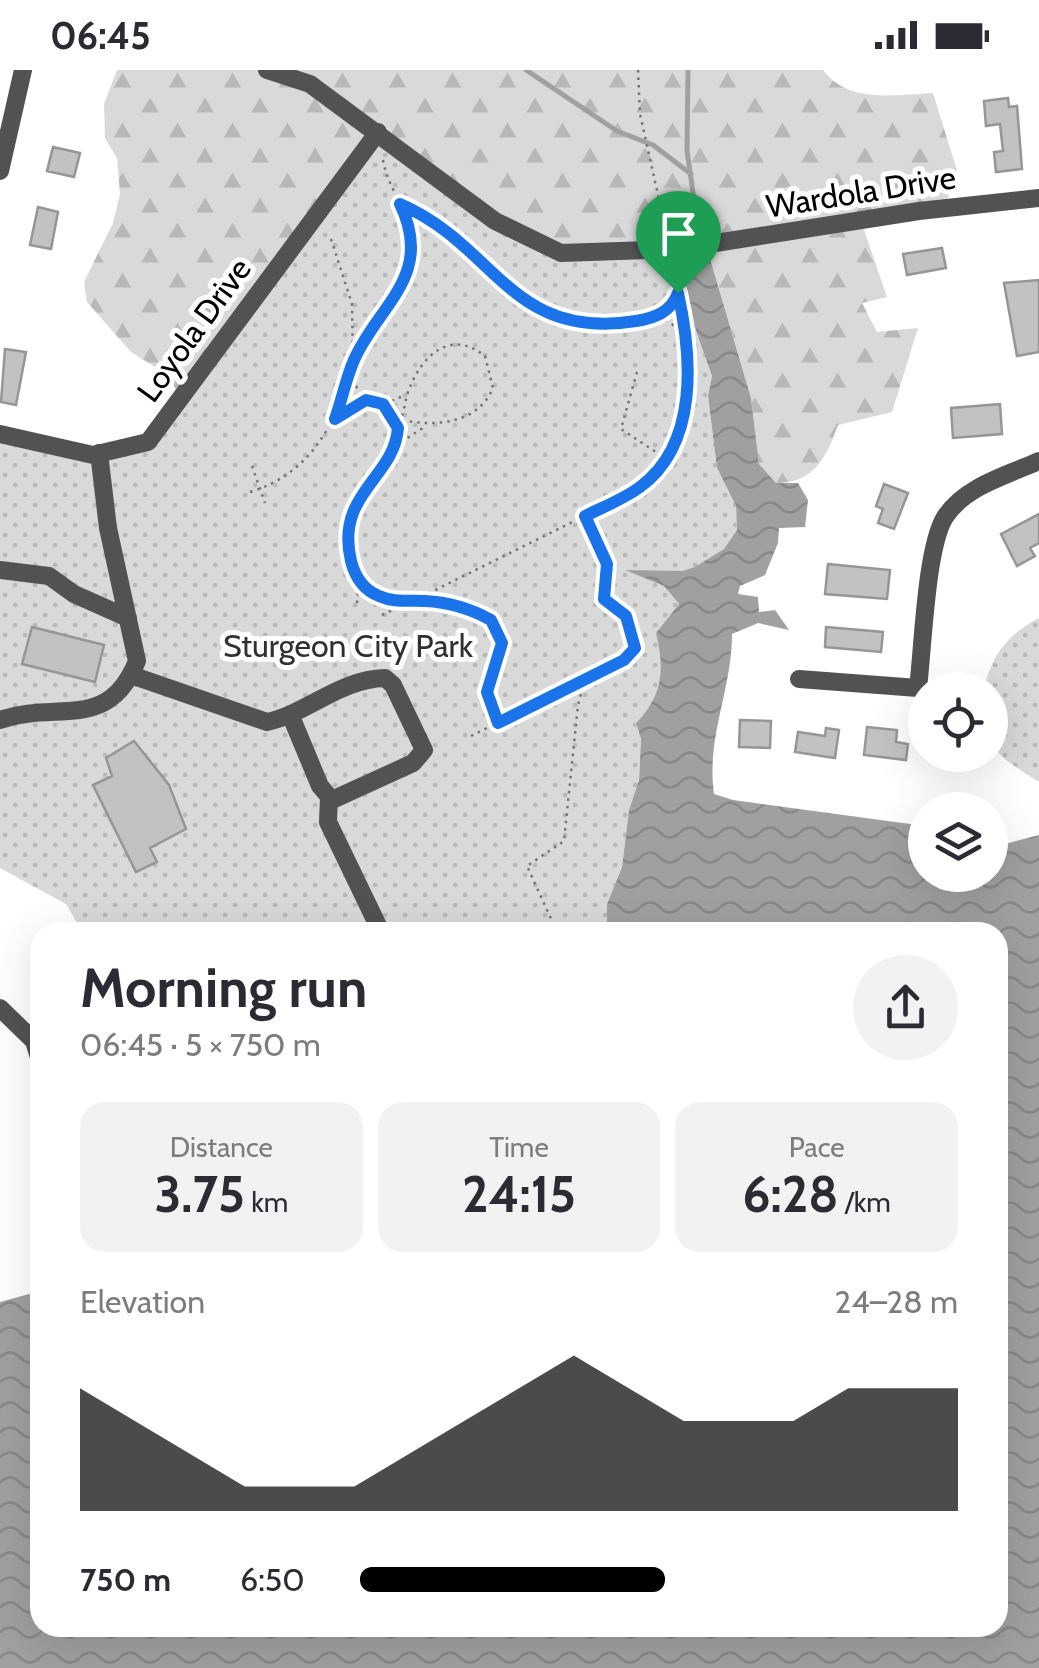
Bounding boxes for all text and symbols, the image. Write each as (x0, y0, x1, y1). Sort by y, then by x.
text: 06:45 (50, 12, 151, 59)
street label: Wardola Drive (763, 157, 958, 226)
pin (636, 191, 721, 294)
icon: arrive (651, 206, 706, 261)
street label: Loyola Drive (128, 250, 259, 409)
park label: Sturgeon City Park (223, 626, 474, 665)
map controls (908, 672, 1008, 892)
button: locate (908, 672, 1008, 772)
button: layers (908, 792, 1008, 892)
text: Morning run (80, 954, 367, 1021)
button: share (853, 955, 958, 1060)
text: 06:45 · 5 × 750 m (80, 1025, 321, 1064)
text: Distance (170, 1130, 273, 1164)
text: Time (489, 1130, 549, 1164)
text: Pace (789, 1130, 845, 1164)
text: 3.75 (154, 1164, 245, 1225)
text: 24:15 (462, 1164, 576, 1225)
text: 6:28 (743, 1164, 838, 1225)
text: km (245, 1185, 288, 1219)
text: /km (838, 1185, 891, 1219)
text: Elevation (80, 1282, 205, 1321)
text: 24–28 m (834, 1282, 958, 1321)
text: 750 m (80, 1560, 171, 1599)
text: 6:50 (240, 1560, 304, 1599)

